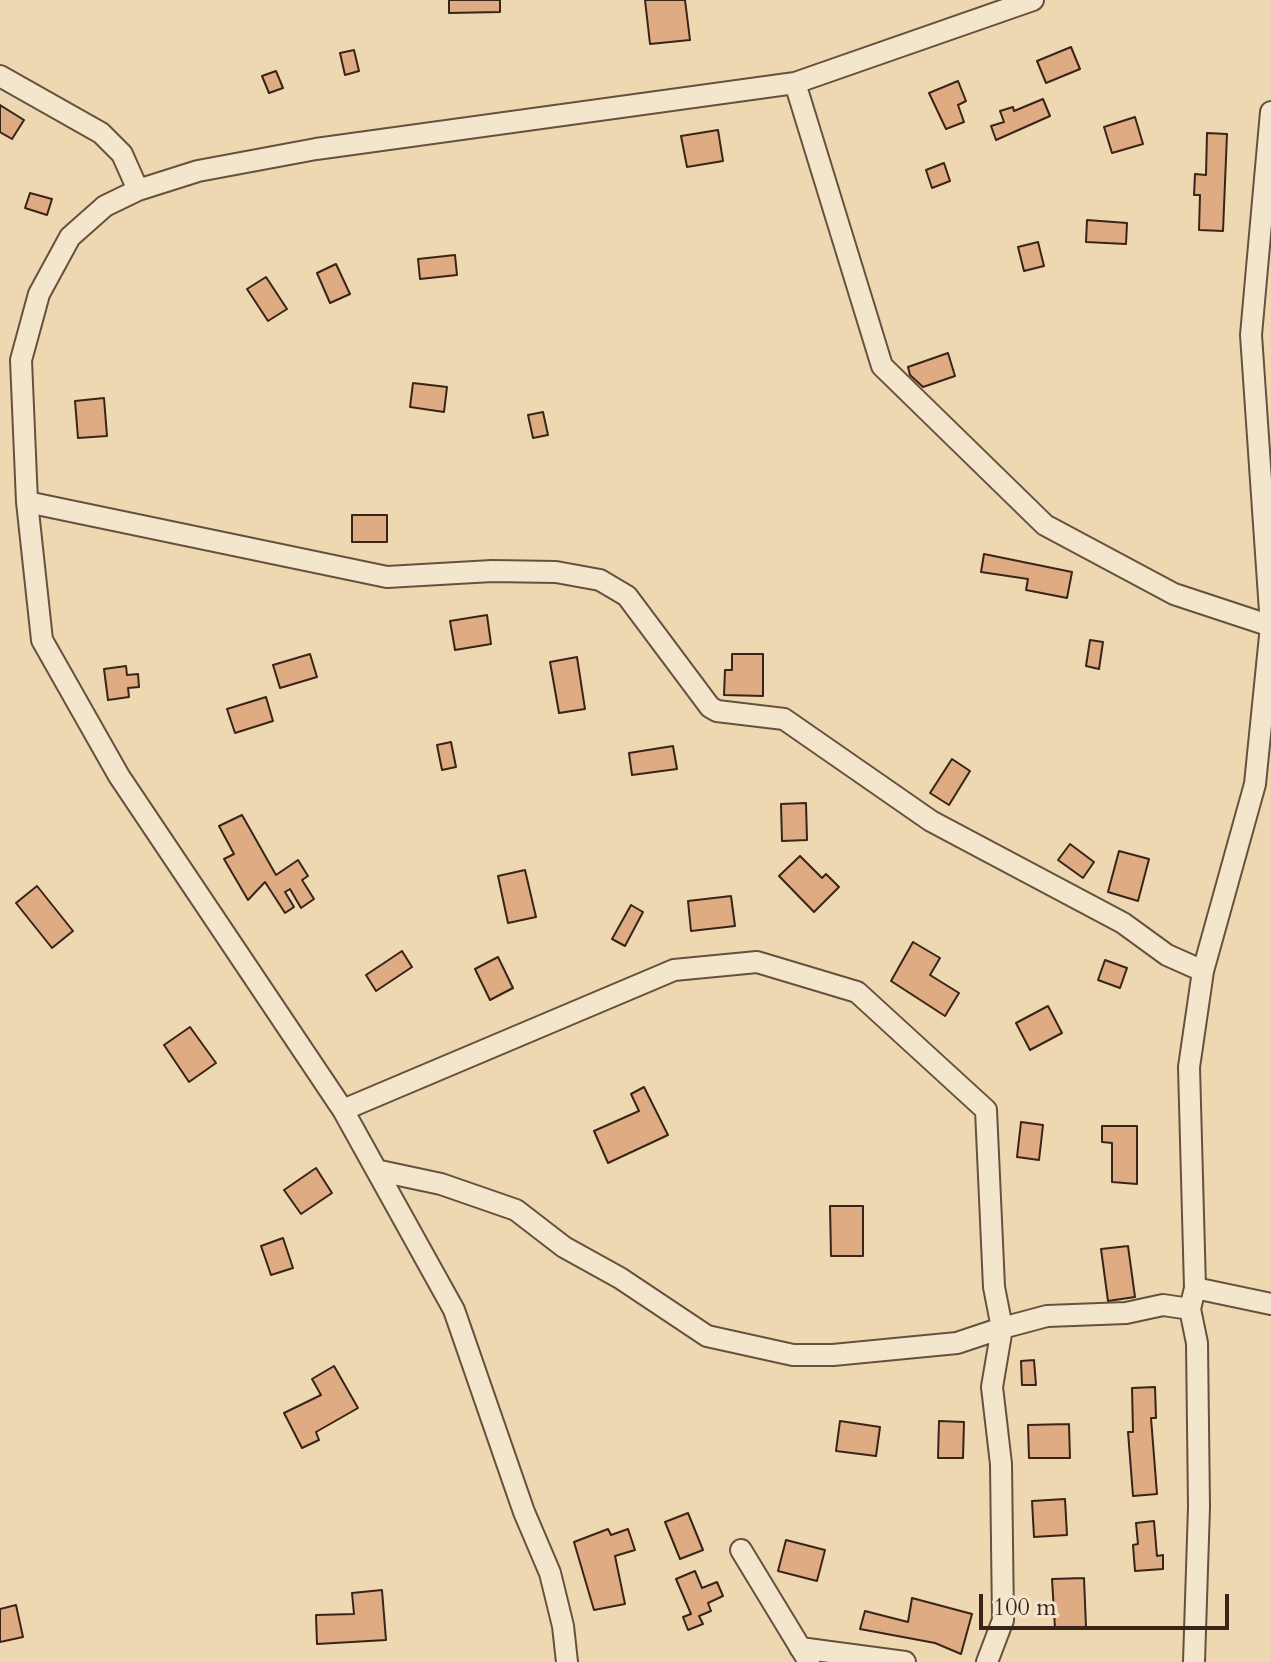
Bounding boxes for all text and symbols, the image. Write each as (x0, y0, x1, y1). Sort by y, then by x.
scale bar (983, 1578, 1233, 1628)
text: 100 m (993, 1591, 1057, 1624)

